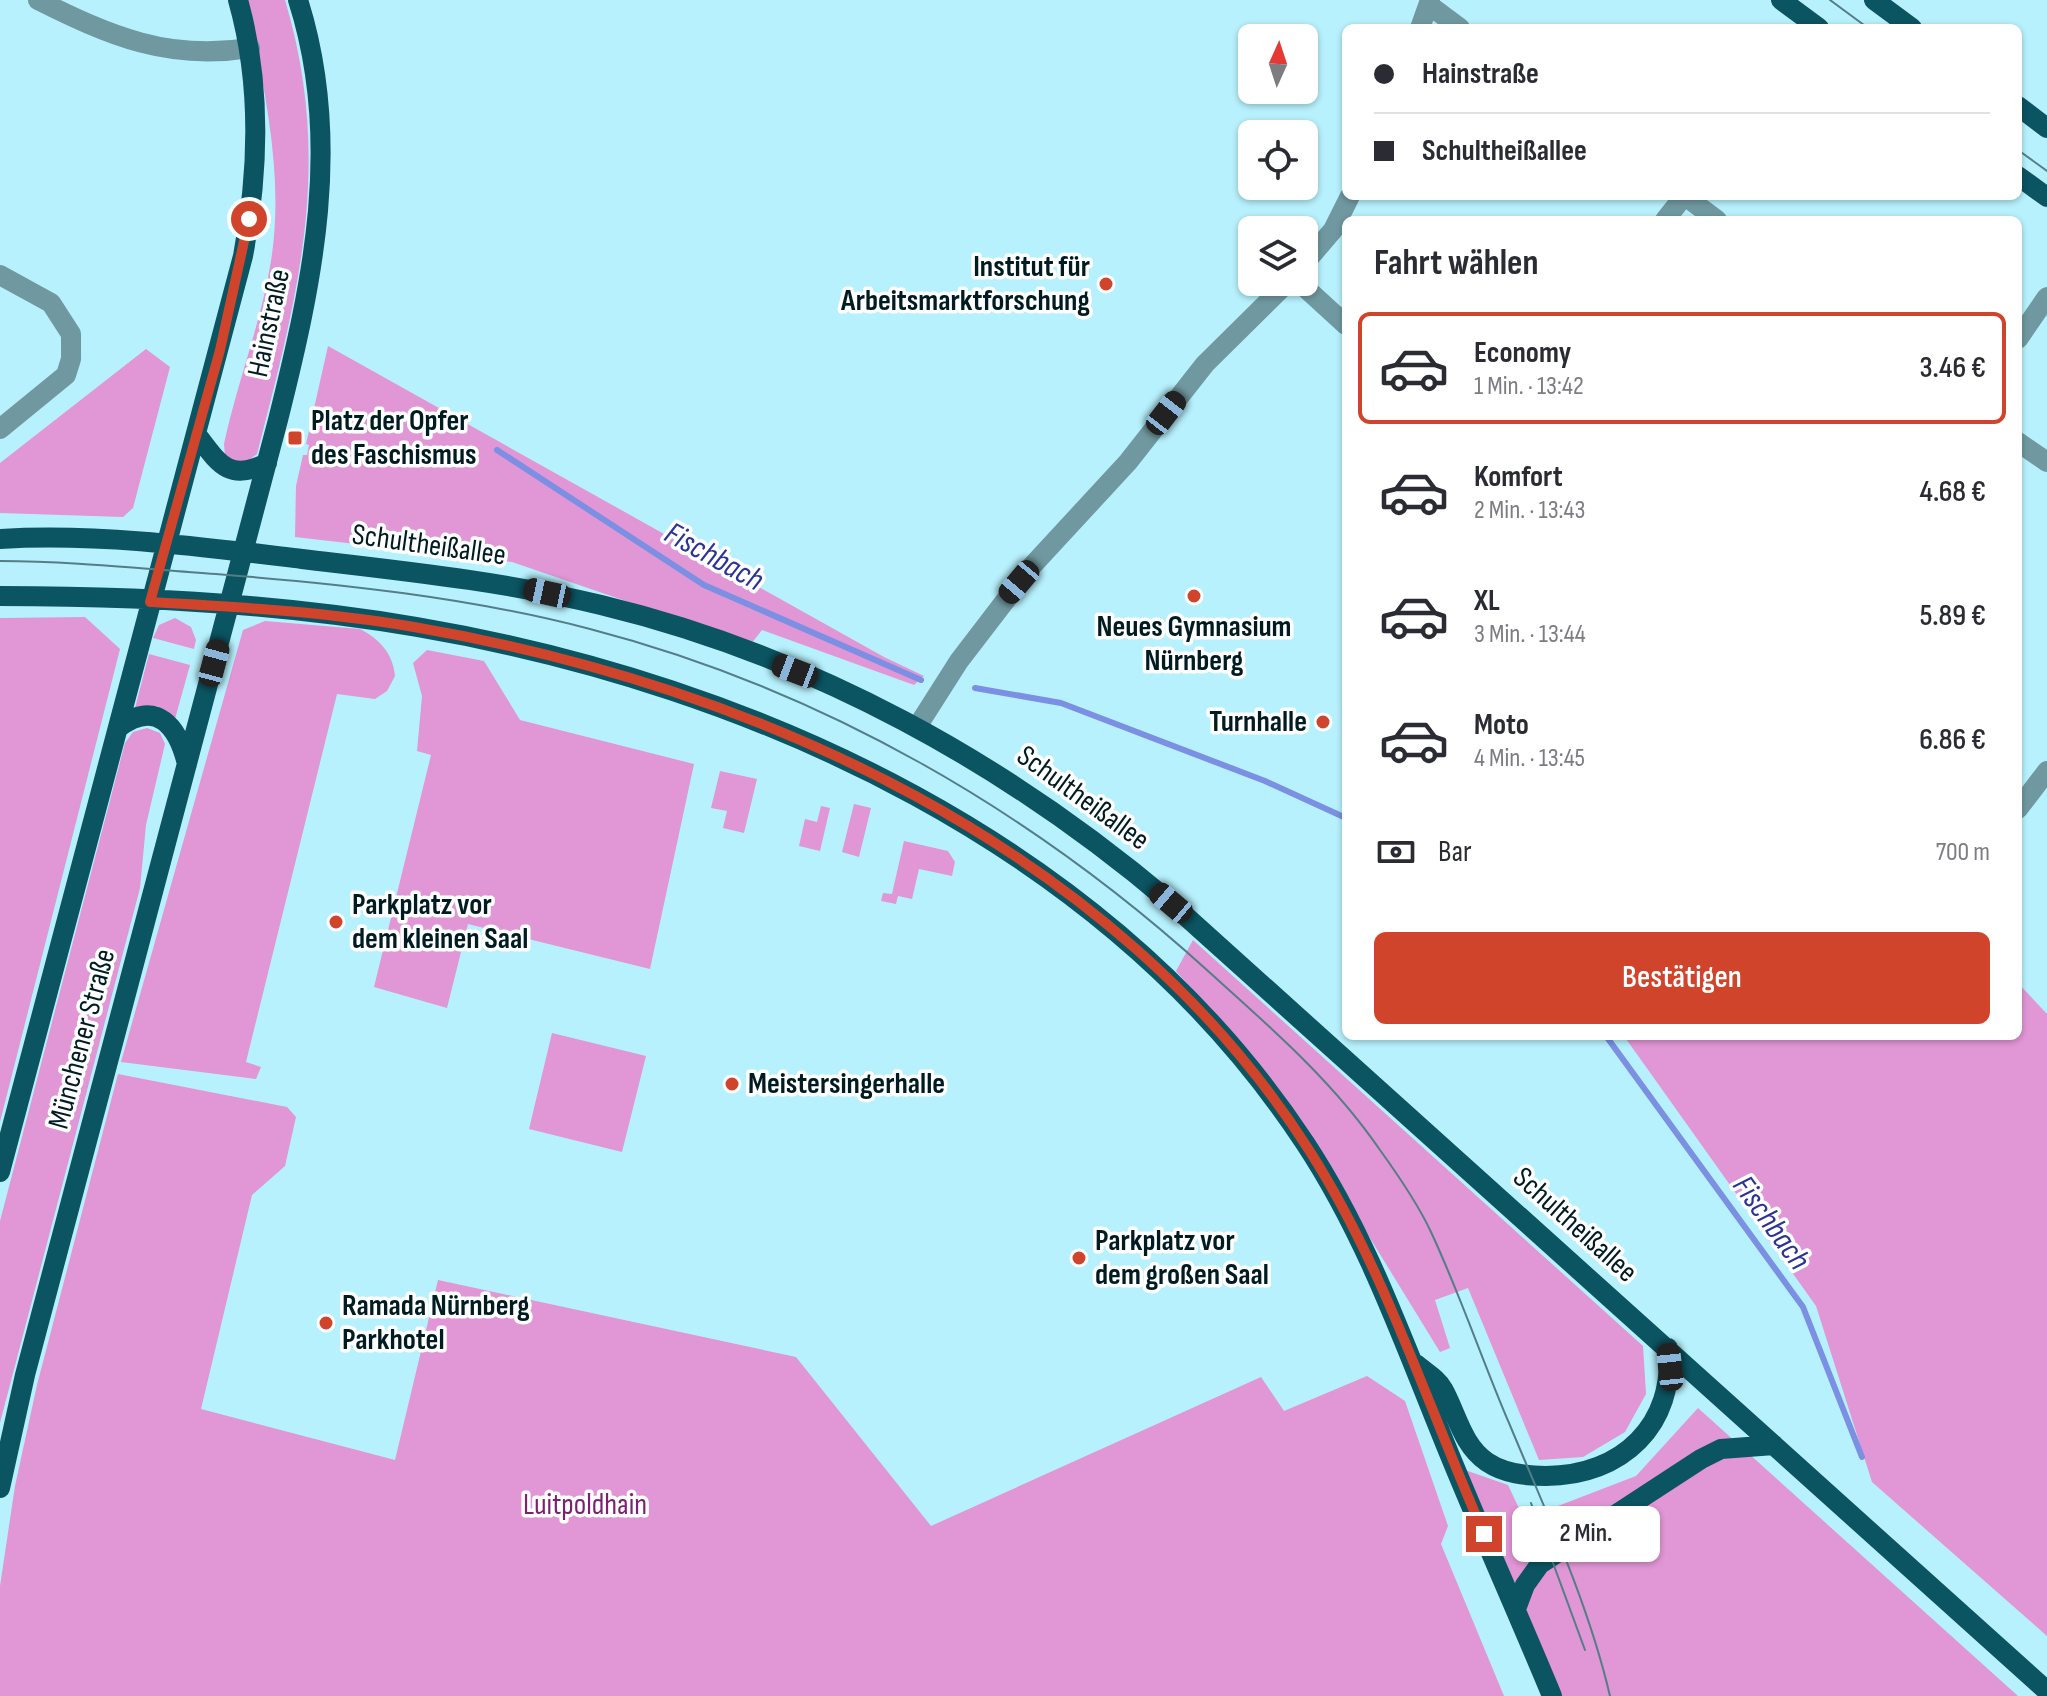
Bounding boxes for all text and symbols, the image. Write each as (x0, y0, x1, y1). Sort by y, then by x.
north arrow (1238, 24, 1318, 104)
map controls (1238, 24, 1318, 296)
text: Hainstraße (1422, 56, 1539, 92)
button: locate (1238, 120, 1318, 200)
text: Schultheißallee (1422, 133, 1587, 169)
route start (231, 201, 267, 237)
button: layers (1238, 216, 1318, 296)
text: Fahrt wählen (1374, 242, 1538, 285)
place label: Institut für Arbeitsmarktforschung (840, 249, 1090, 319)
street label: Hainstraße (240, 266, 298, 380)
marker: Institut für Arbeitsmarktforschung (1097, 275, 1115, 293)
icon: car (1378, 332, 1450, 404)
text: Economy (1474, 335, 1571, 371)
text: 3.46 € (1920, 350, 1986, 386)
text: 1 Min. · 13:42 (1474, 371, 1584, 402)
car (1142, 387, 1190, 439)
place label: Platz der Opfer des Faschismus (311, 403, 477, 473)
marker: Platz der Opfer des Faschismus (286, 429, 304, 447)
icon: car (1378, 456, 1450, 528)
text: Komfort (1474, 459, 1563, 495)
text: 4.68 € (1920, 474, 1986, 510)
text: 2 Min. · 13:43 (1474, 495, 1585, 526)
water label: Fischbach (658, 514, 770, 600)
street label: Schultheißallee (350, 516, 508, 574)
car (994, 556, 1044, 608)
car (521, 576, 573, 610)
icon: car (1378, 580, 1450, 652)
text: XL (1474, 583, 1500, 619)
marker: Neues Gymnasium Nürnberg (1185, 587, 1203, 605)
text: 5.89 € (1920, 598, 1986, 634)
place label: Neues Gymnasium Nürnberg (1096, 609, 1292, 679)
text: 3 Min. · 13:44 (1474, 619, 1586, 650)
car (196, 637, 232, 689)
car (768, 651, 822, 691)
place label: Turnhalle (1209, 704, 1307, 740)
icon: car (1378, 704, 1450, 776)
text: Moto (1474, 707, 1529, 743)
marker: Turnhalle (1314, 713, 1332, 731)
text: 6.86 € (1919, 722, 1986, 758)
street label: Schultheißallee (1010, 738, 1156, 858)
text: 4 Min. · 13:45 (1474, 743, 1585, 774)
icon: cash (1374, 830, 1418, 874)
text: Bar (1438, 834, 1472, 870)
text: 700 m (1936, 837, 1990, 868)
car (1145, 878, 1197, 928)
place label: Parkplatz vor dem kleinen Saal (352, 887, 528, 957)
marker: Parkplatz vor dem kleinen Saal (327, 913, 345, 931)
button: Bestätigen (1374, 932, 1990, 1024)
street label: Münchener Straße (41, 945, 123, 1133)
place label: Meistersingerhalle (748, 1066, 945, 1102)
marker: Meistersingerhalle (723, 1075, 741, 1093)
street label: Schultheißallee (1505, 1160, 1645, 1290)
water label: Fischbach (1724, 1168, 1818, 1278)
place label: Parkplatz vor dem großen Saal (1095, 1223, 1269, 1293)
marker: Parkplatz vor dem großen Saal (1070, 1249, 1088, 1267)
place label: Ramada Nürnberg Parkhotel (342, 1288, 530, 1358)
marker: Ramada Nürnberg Parkhotel (317, 1314, 335, 1332)
car (1656, 1342, 1684, 1392)
park label: Luitpoldhain (523, 1487, 647, 1523)
callout: 2 Min. (1512, 1506, 1660, 1562)
route end (1466, 1516, 1502, 1552)
text: 2 Min. (1559, 1518, 1613, 1549)

